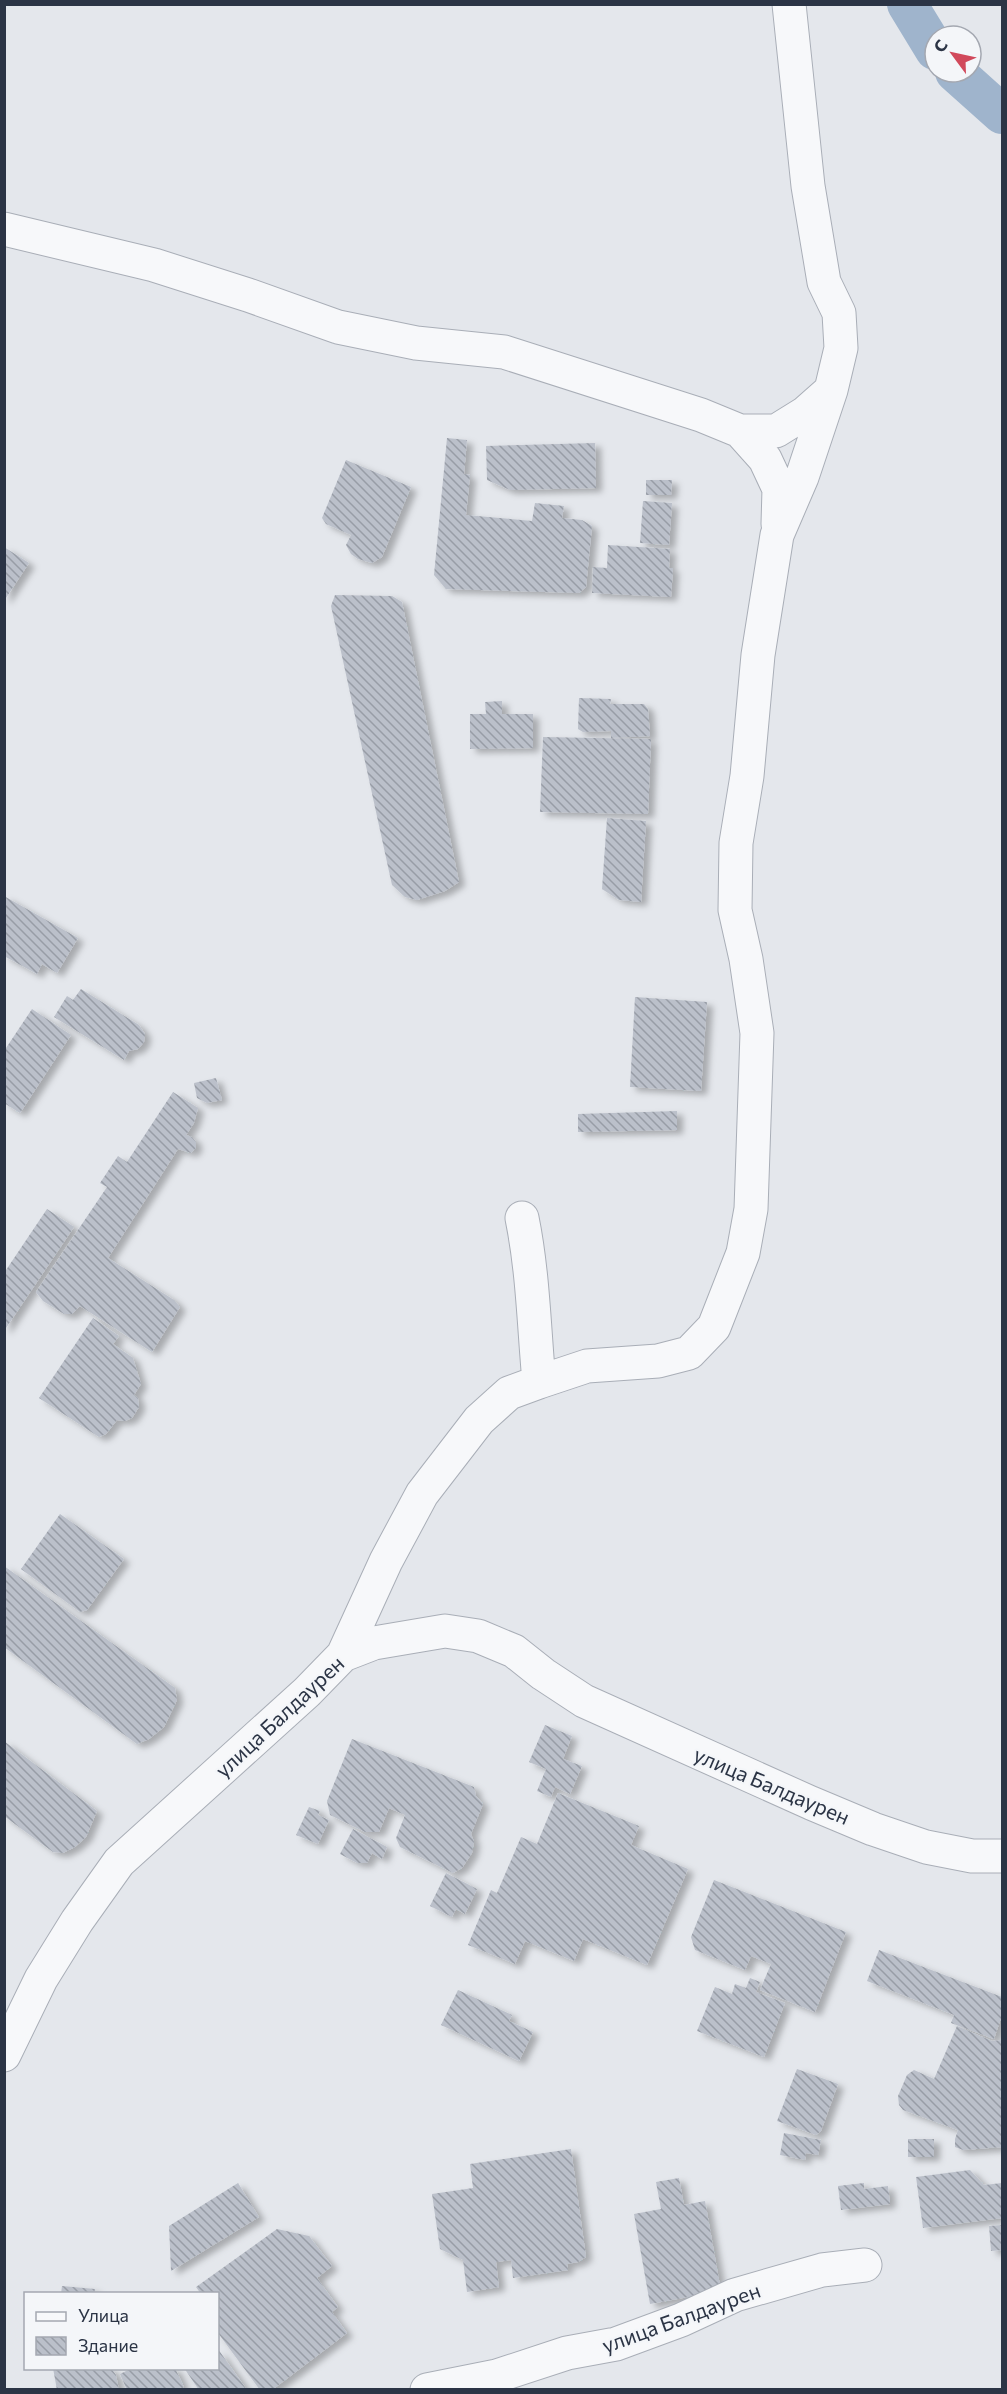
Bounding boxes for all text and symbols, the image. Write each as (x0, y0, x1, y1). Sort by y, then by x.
north arrow (923, 24, 983, 84)
text: С (929, 36, 951, 55)
street label: улица Балдаурен (209, 1650, 349, 1782)
street label: улица Балдаурен (690, 1741, 854, 1829)
street label: улица Балдаурен (598, 2277, 764, 2357)
legend (24, 2292, 219, 2370)
text: Улица (78, 2304, 129, 2326)
text: Здание (78, 2334, 138, 2356)

